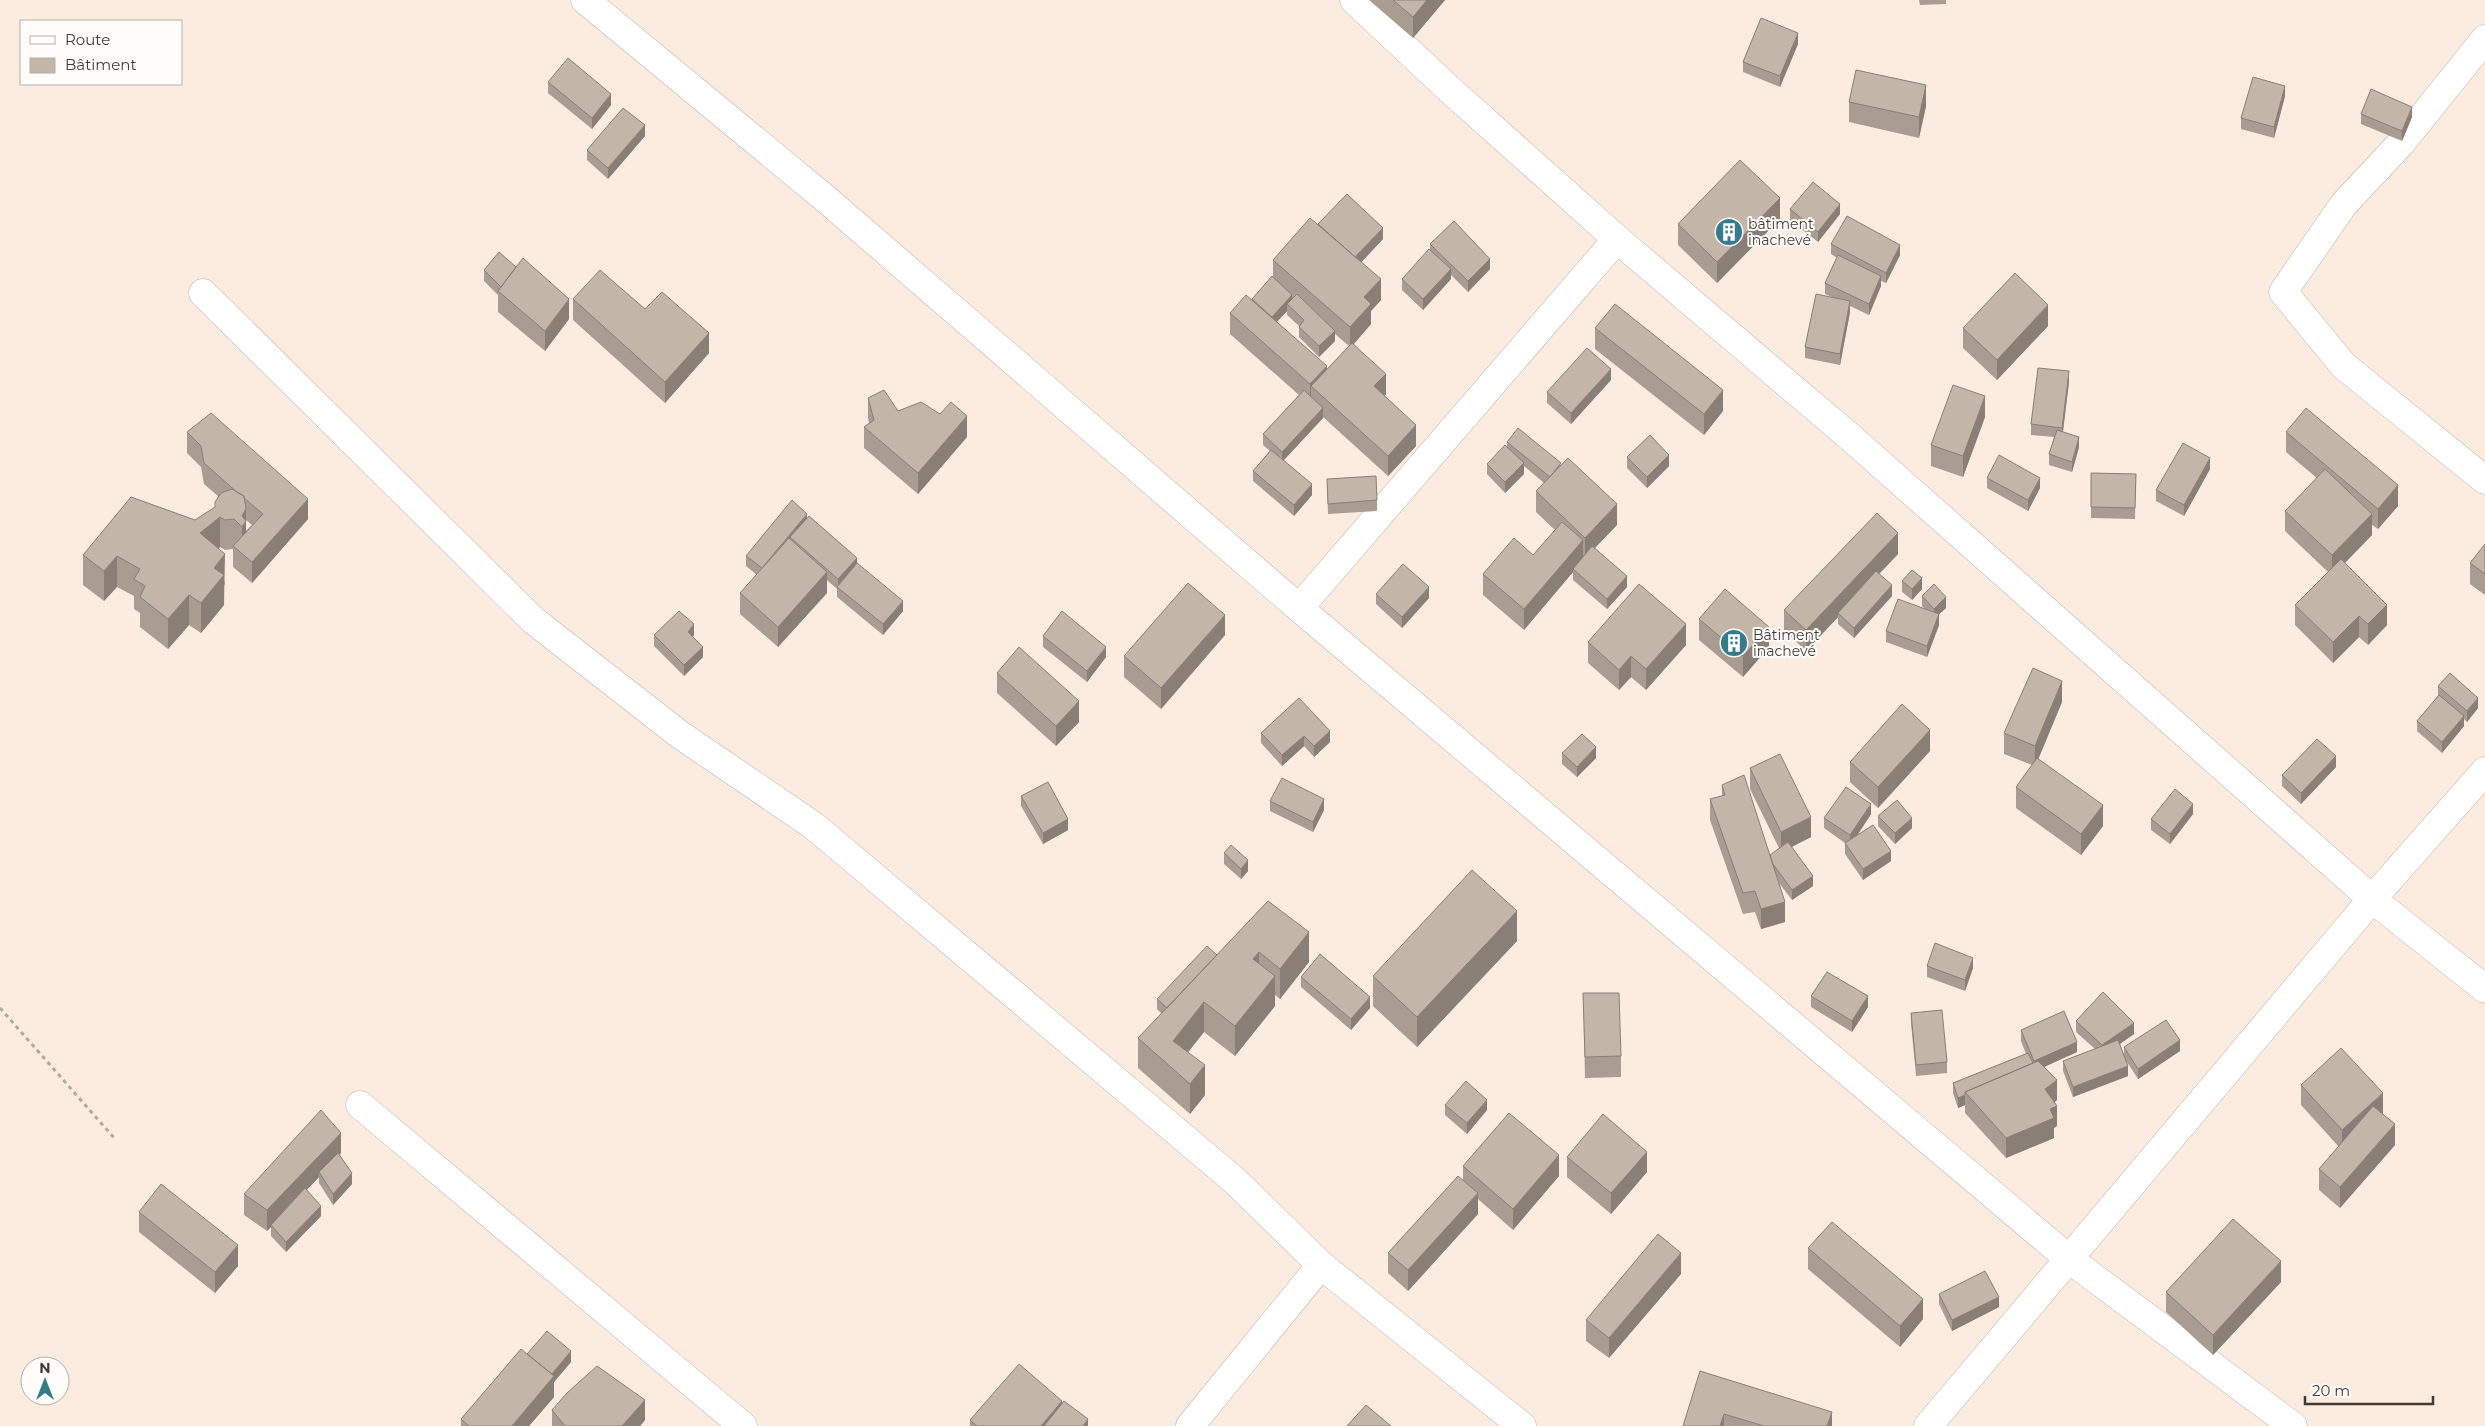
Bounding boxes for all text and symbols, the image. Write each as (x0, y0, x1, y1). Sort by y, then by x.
legend (20, 20, 182, 85)
text: Route (65, 30, 110, 49)
text: Bâtiment (65, 55, 137, 74)
place label: bâtiment inachevé (1748, 215, 1814, 249)
building icon: bâtiment inachevé (1714, 217, 1744, 247)
place label: Bâtiment inachevé (1753, 626, 1820, 660)
building icon: Bâtiment inachevé (1719, 628, 1749, 658)
north arrow (20, 1356, 70, 1406)
text: N (39, 1359, 51, 1377)
scale bar (2305, 1374, 2432, 1406)
text: 20 m (2312, 1381, 2350, 1400)

